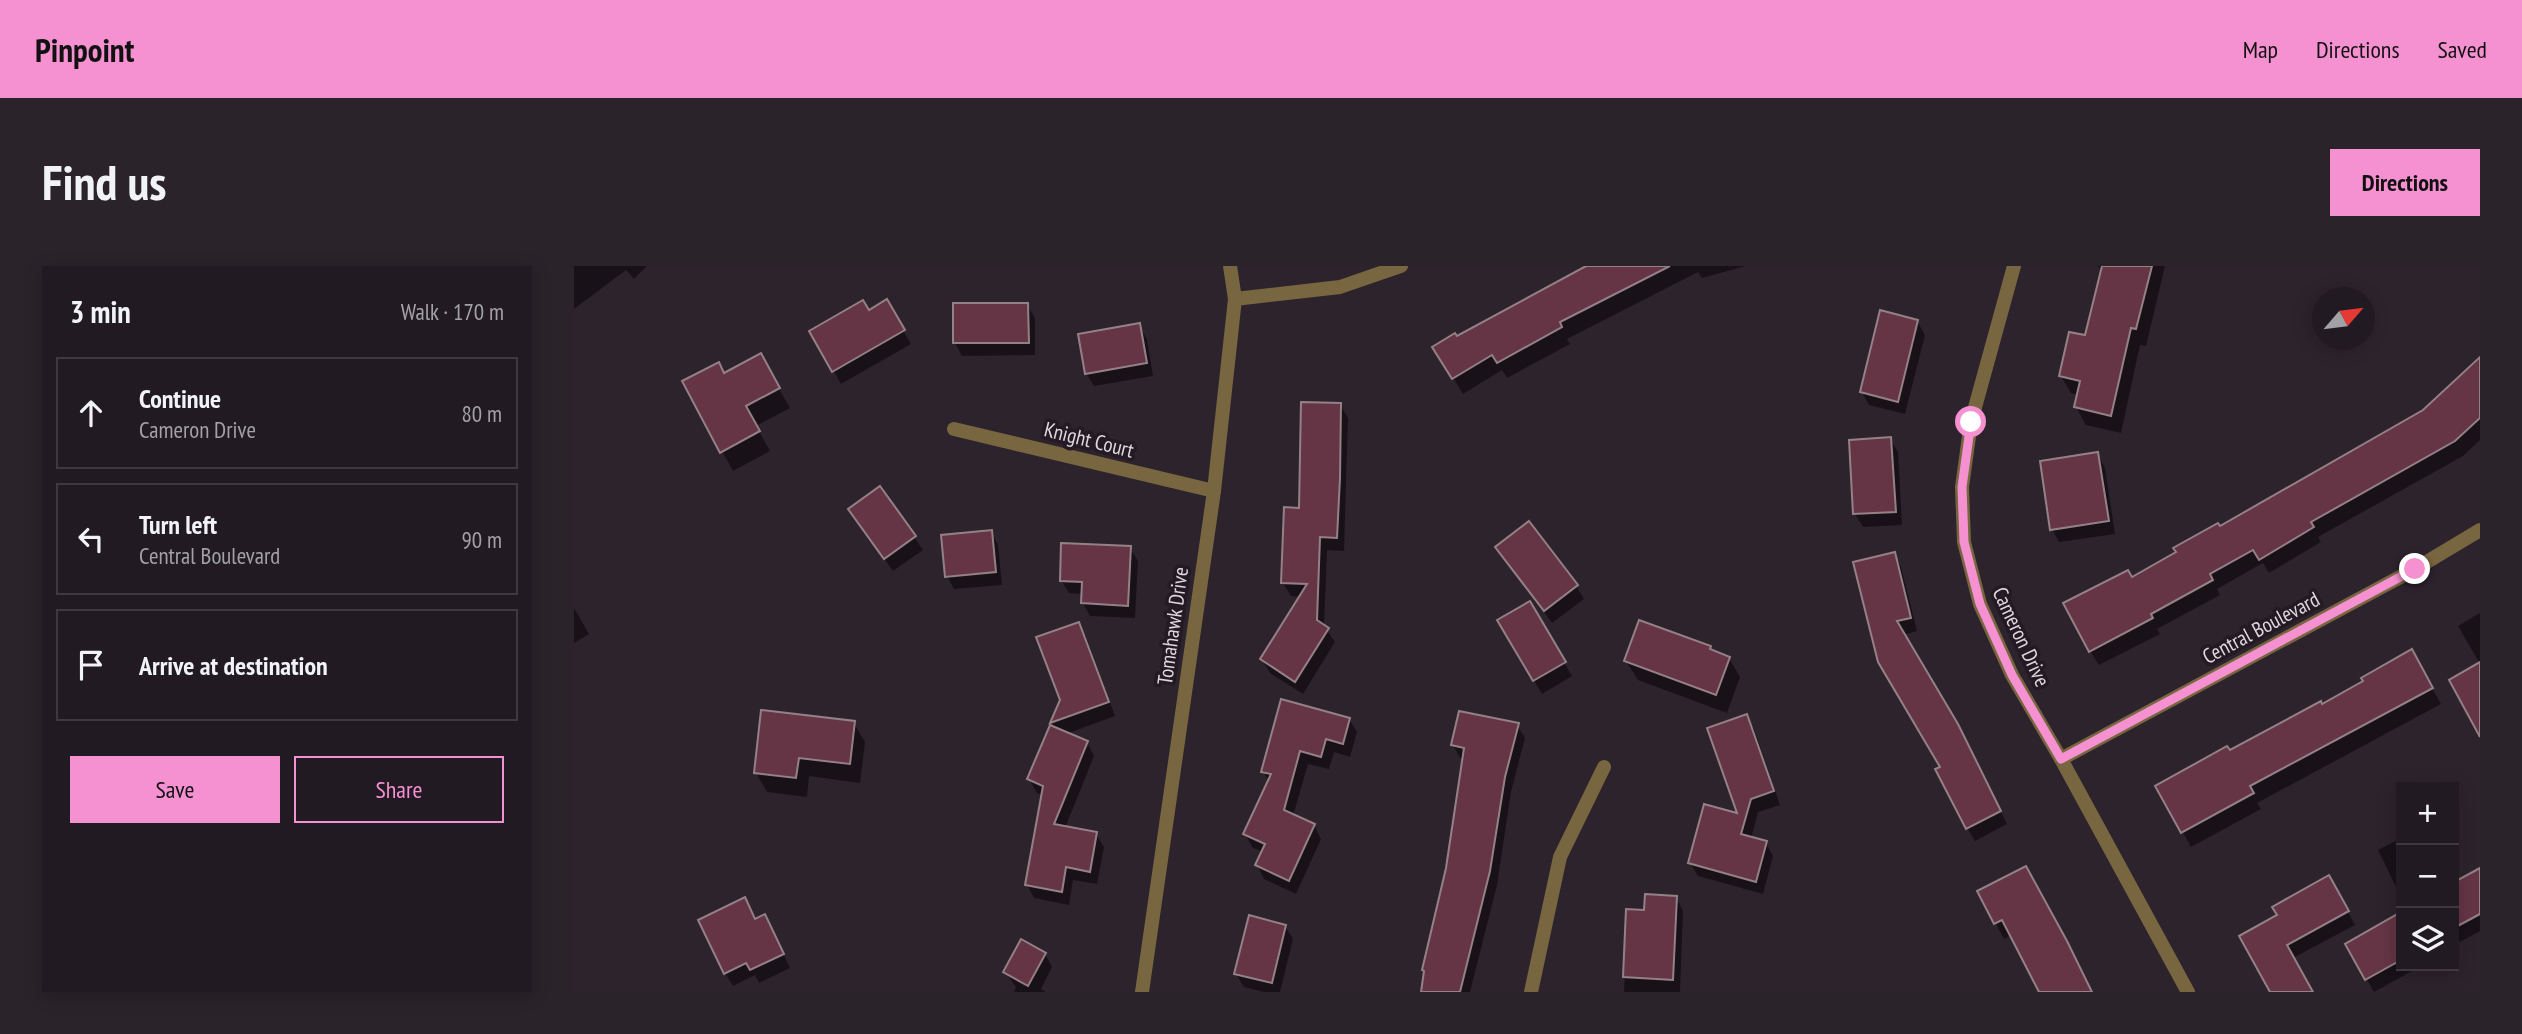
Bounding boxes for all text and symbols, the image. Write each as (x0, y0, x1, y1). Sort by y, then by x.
text: Pinpoint (35, 28, 134, 71)
text: Map (2243, 34, 2278, 65)
text: Directions (2316, 34, 2400, 65)
text: Saved (2438, 34, 2487, 65)
button: Directions (2330, 149, 2480, 216)
text: Find us (42, 150, 166, 214)
north arrow (2312, 287, 2375, 350)
text: 3 min (70, 292, 131, 331)
text: Walk · 170 m (401, 297, 504, 326)
text: Continue (139, 382, 221, 415)
icon: ahead (72, 394, 110, 432)
text: 80 m (461, 399, 502, 428)
route start (1955, 406, 1986, 437)
text: Cameron Drive (139, 415, 256, 444)
street label: Knight Court (1041, 415, 1137, 464)
text: Turn left (139, 508, 217, 541)
icon: left (72, 520, 110, 558)
text: 90 m (461, 525, 502, 554)
text: Central Boulevard (139, 541, 280, 570)
route end (2399, 553, 2430, 584)
street label: Tomahawk Drive (1151, 565, 1194, 687)
street label: Cameron Drive (1987, 583, 2056, 691)
street label: Central Boulevard (2198, 585, 2324, 670)
icon: arrive (72, 646, 110, 684)
text: Arrive at destination (139, 649, 328, 682)
button: Save (70, 756, 280, 823)
button: Share (294, 756, 504, 823)
map controls (2396, 782, 2459, 971)
button: + (2396, 782, 2459, 845)
button: − (2396, 845, 2459, 908)
button: layers (2396, 908, 2459, 971)

